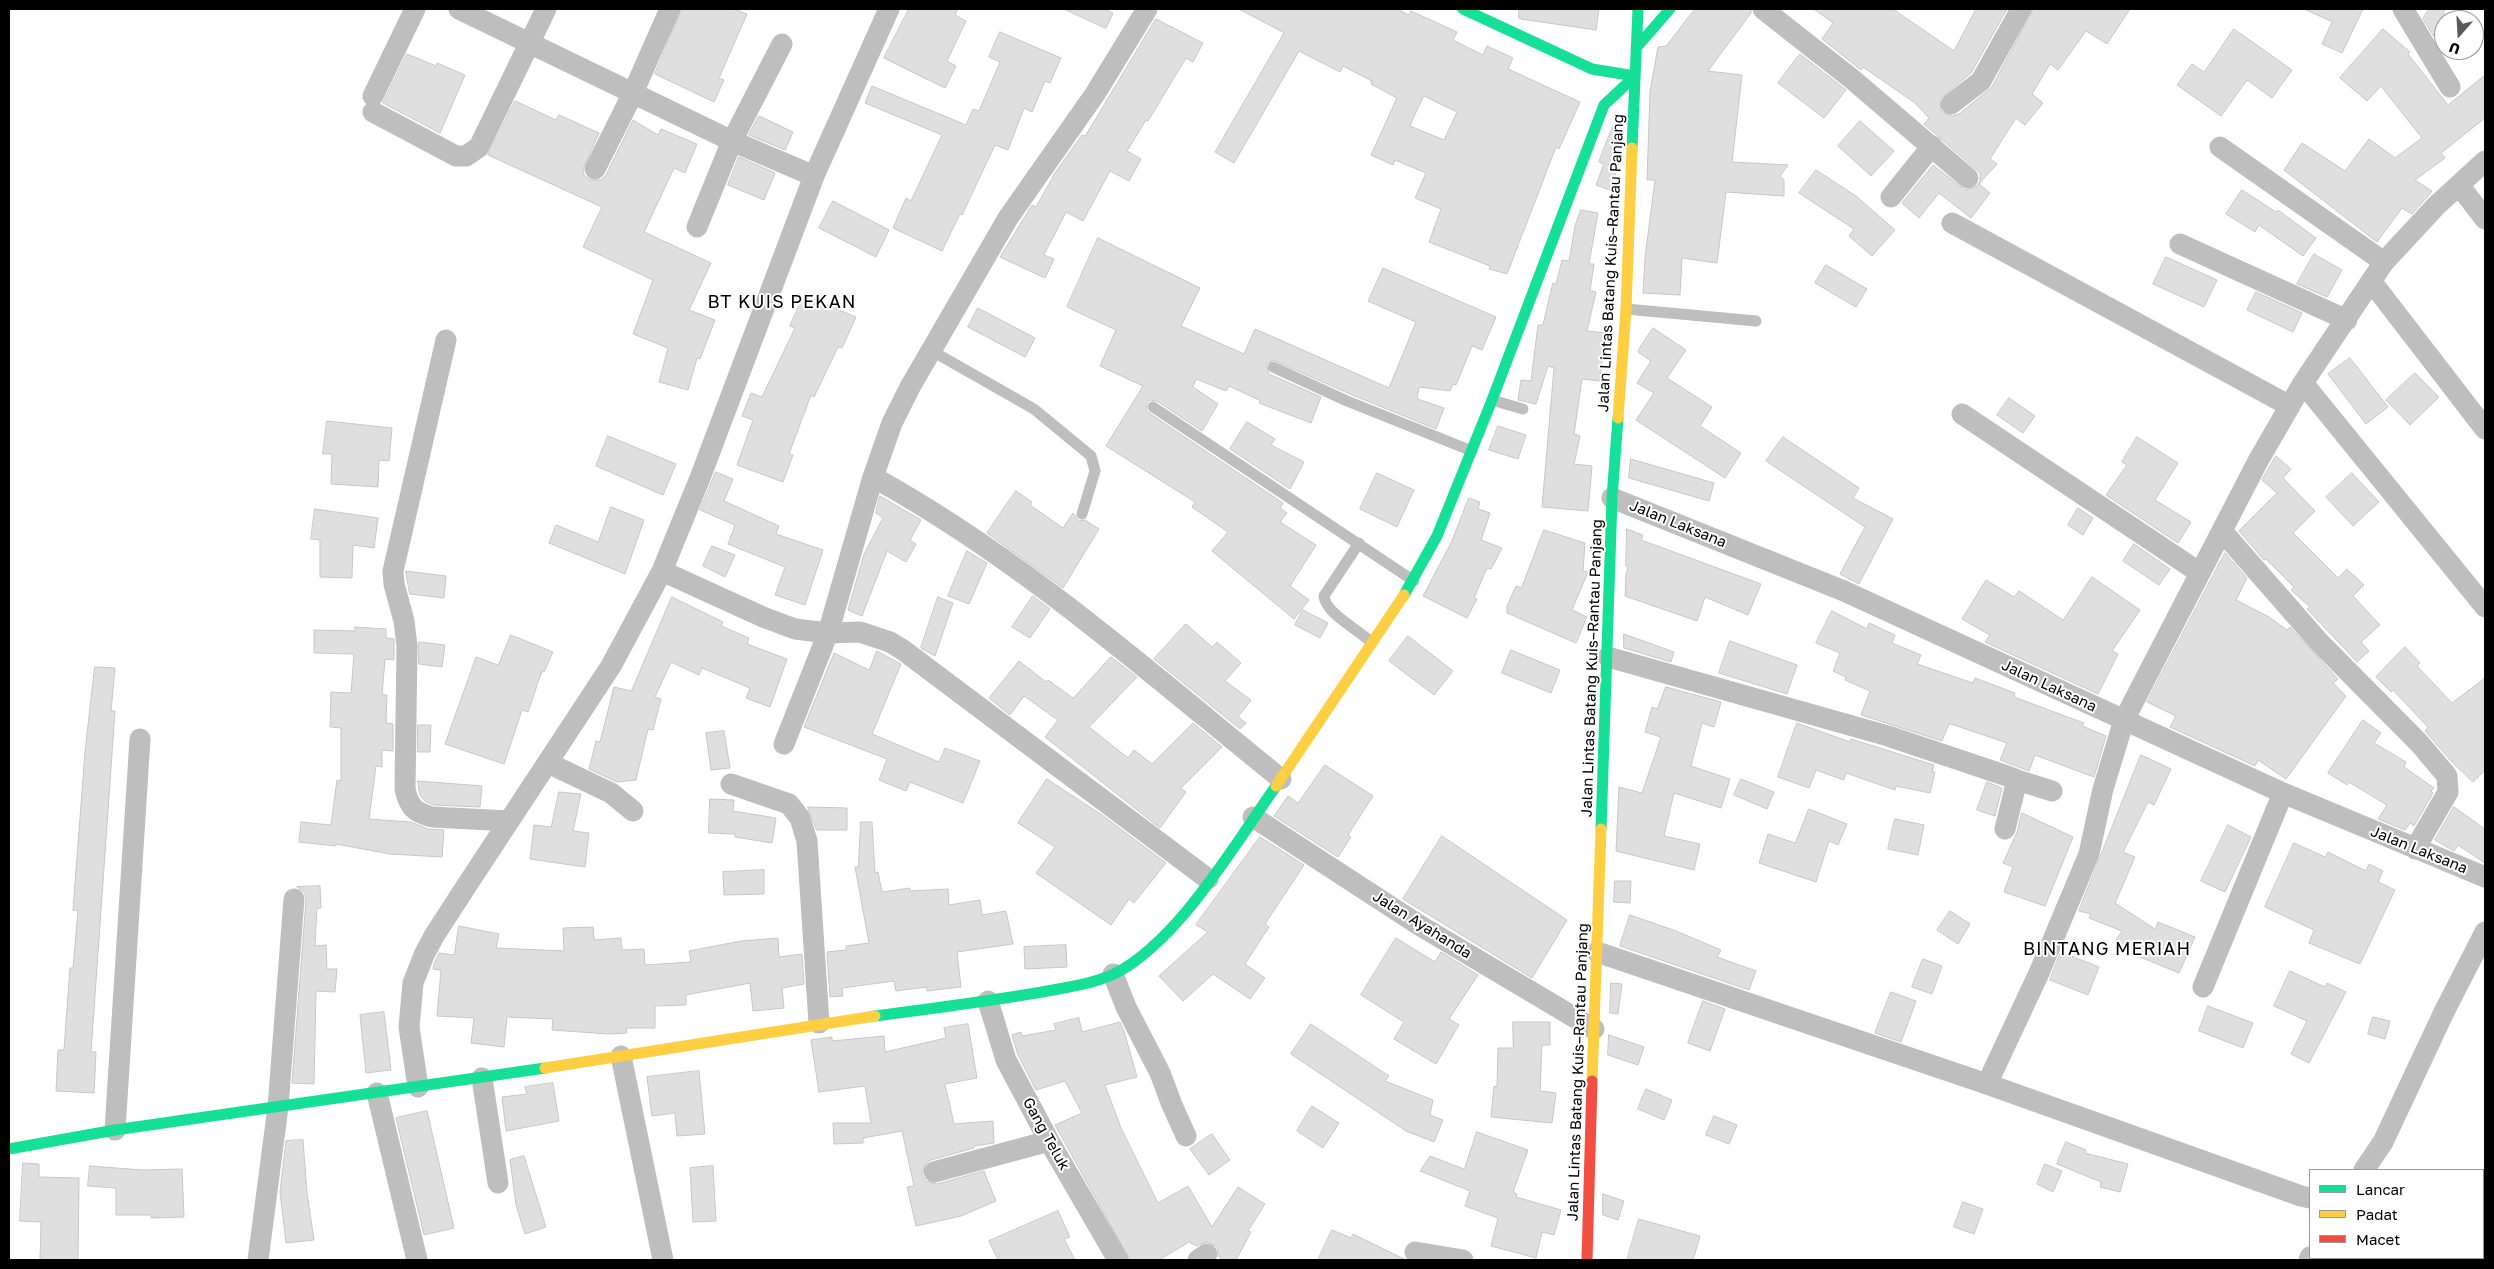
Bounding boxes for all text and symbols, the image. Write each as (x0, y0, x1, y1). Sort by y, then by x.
north arrow (2434, 10, 2484, 60)
text: U (2447, 39, 2462, 58)
street label: Jalan Lintas Batang Kuis–Rantau Panjang (1594, 114, 1628, 412)
district label: BT KUIS PEKAN (706, 291, 858, 313)
street label: Jalan Laksana (1627, 496, 1729, 552)
street label: Jalan Lintas Batang Kuis–Rantau Panjang (1578, 519, 1606, 817)
street label: Jalan Laksana (1999, 656, 2099, 716)
street label: Jalan Laksana (2368, 822, 2470, 878)
street label: Jalan Ayahanda (1369, 887, 1475, 963)
street label: Jalan Lintas Batang Kuis–Rantau Panjang (1564, 923, 1592, 1221)
district label: BINTANG MERIAH (2021, 938, 2193, 960)
street label: Gang Teluk (1019, 1095, 1073, 1173)
legend (2309, 1169, 2484, 1259)
text: Lancar (2356, 1180, 2405, 1198)
text: Padat (2356, 1205, 2398, 1223)
text: Macet (2356, 1230, 2400, 1248)

